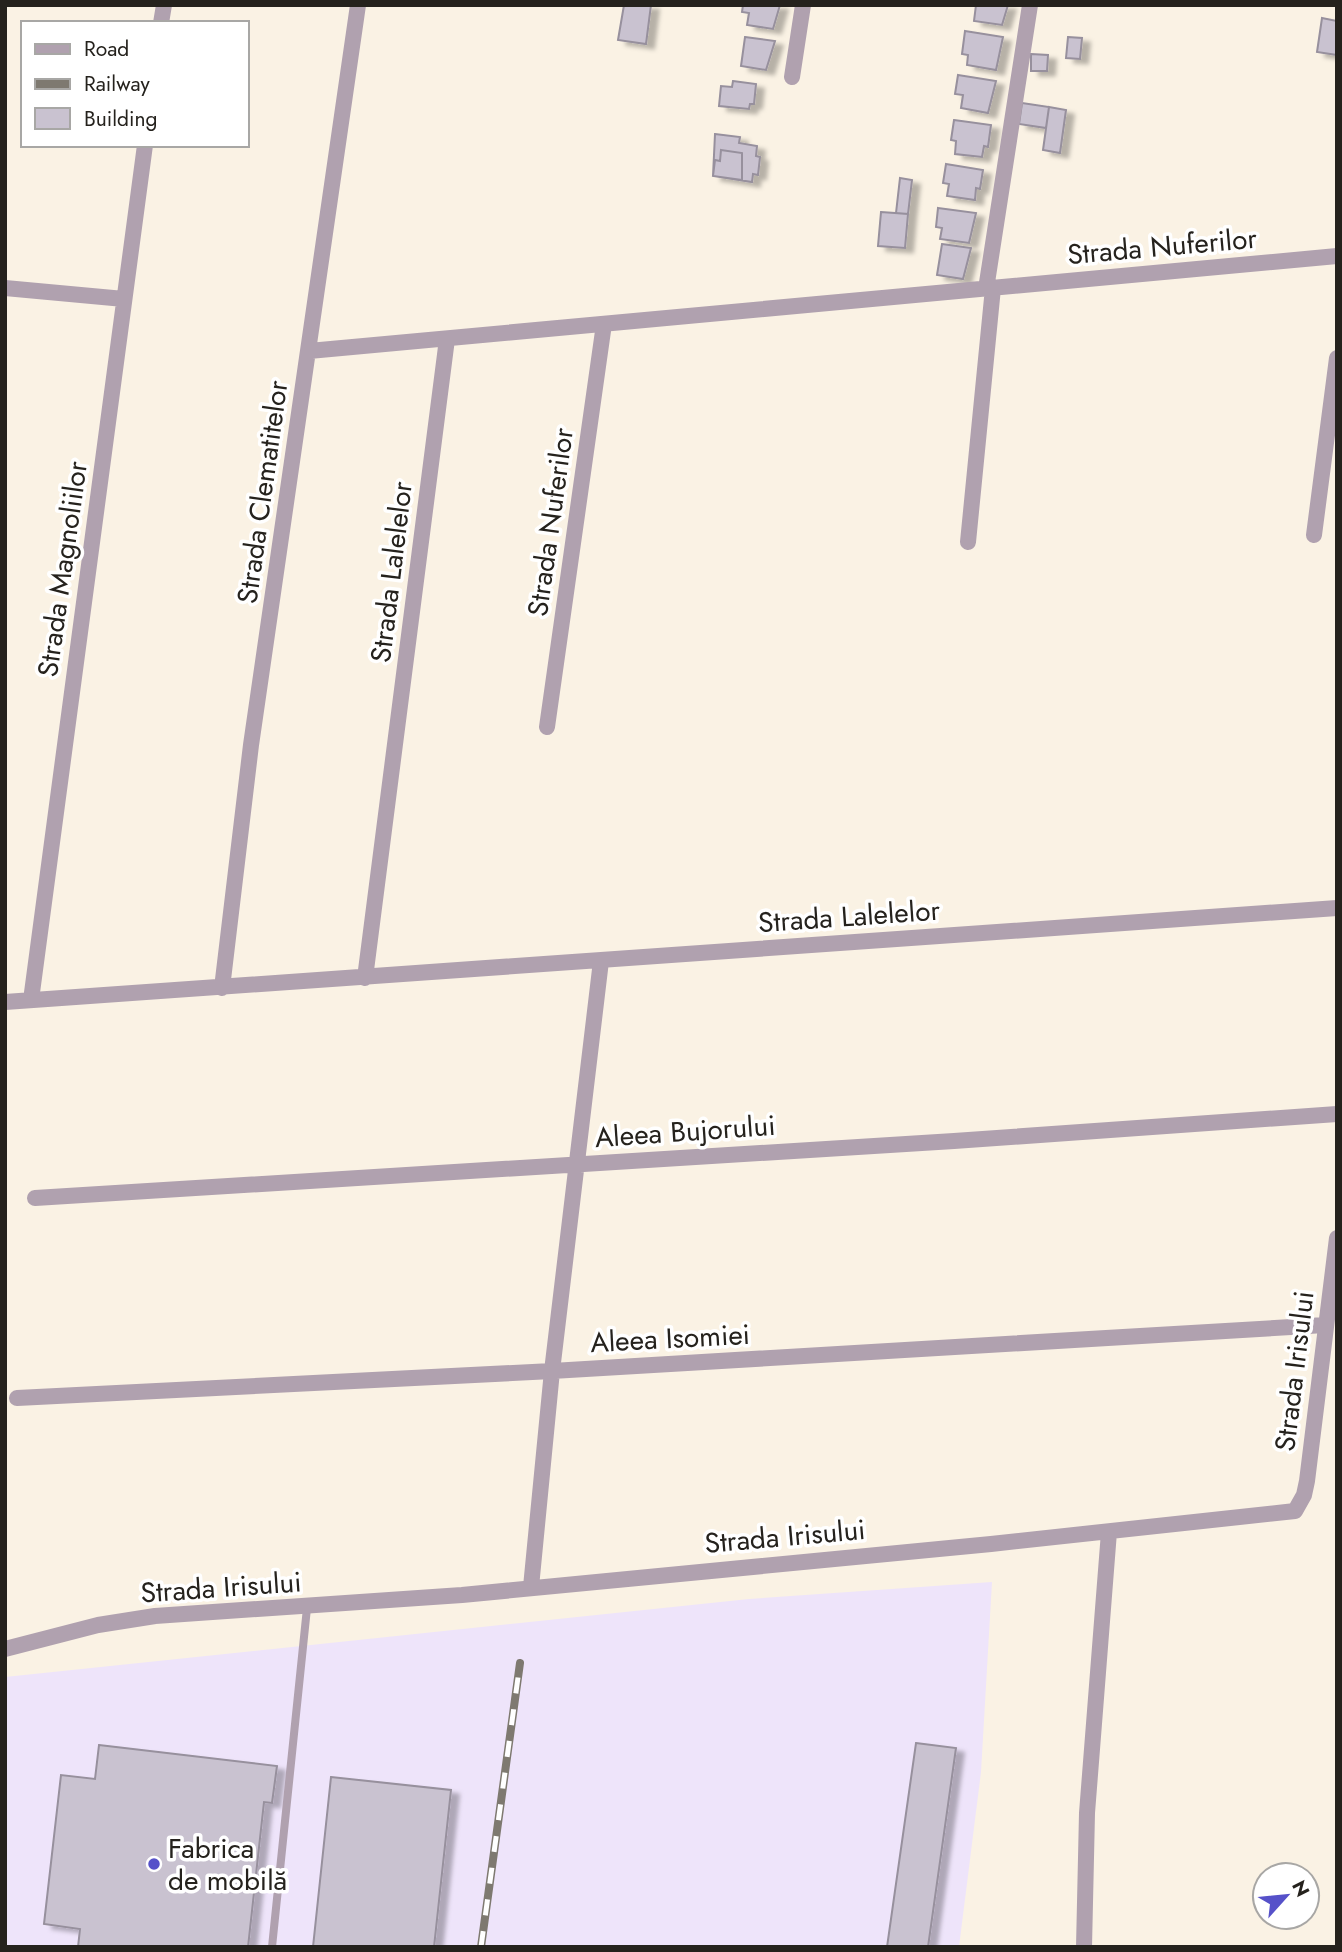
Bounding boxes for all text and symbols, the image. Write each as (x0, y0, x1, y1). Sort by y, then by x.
legend (21, 21, 248, 147)
text: Road (84, 34, 129, 64)
text: Railway (84, 69, 150, 99)
text: Building (84, 104, 157, 134)
street label: Strada Nuferilor (1066, 218, 1259, 275)
street label: Strada Clematitelor (227, 378, 298, 606)
street label: Strada Nuferilor (517, 425, 584, 619)
street label: Strada Magnoliilor (27, 458, 98, 680)
street label: Strada Lalelelor (360, 479, 423, 665)
street label: Strada Lalelelor (757, 890, 942, 943)
street label: Aleea Bujorului (593, 1105, 777, 1158)
street label: Strada Irisului (1264, 1289, 1325, 1454)
street label: Aleea Isomiei (589, 1314, 751, 1363)
street label: Strada Irisului (703, 1509, 867, 1564)
street label: Strada Irisului (139, 1561, 303, 1614)
place label: Fabrica de mobilă (168, 1828, 287, 1901)
marker: Fabrica de mobilă (146, 1856, 162, 1872)
north arrow (1251, 1861, 1321, 1931)
text: N (1285, 1876, 1316, 1901)

